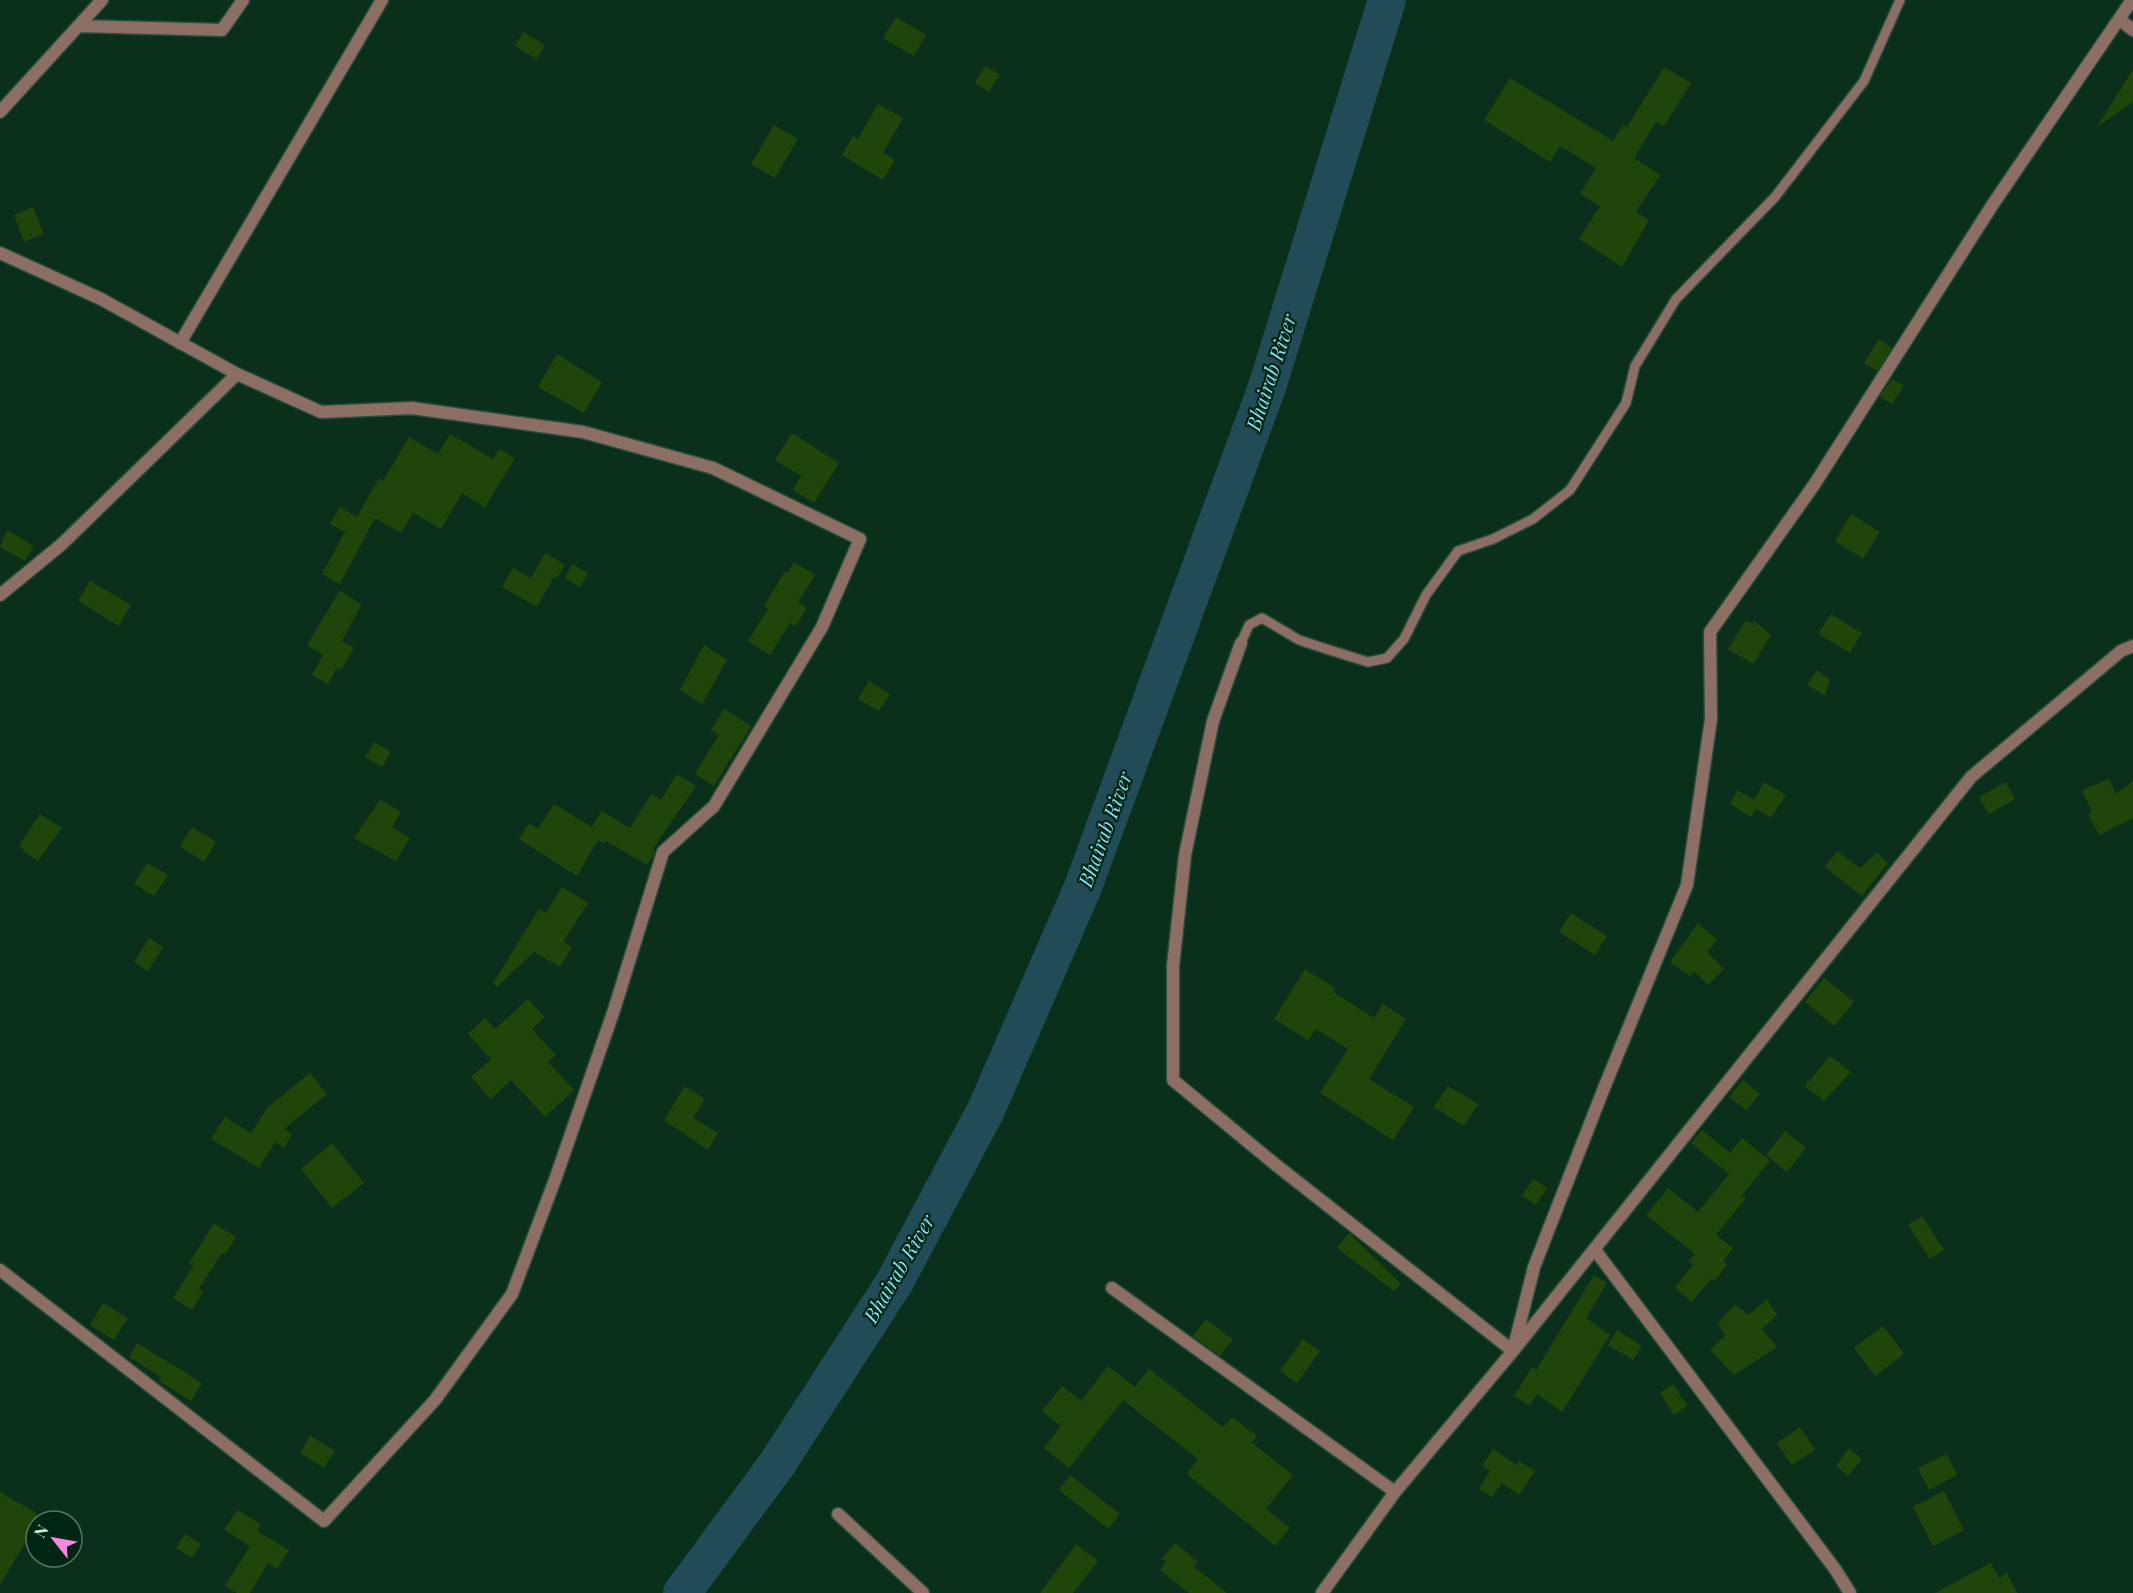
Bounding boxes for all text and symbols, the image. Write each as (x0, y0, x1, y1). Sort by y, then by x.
water label: Bhairab River (1238, 309, 1302, 435)
water label: Bhairab River (1070, 766, 1138, 891)
water label: Bhairab River (856, 1208, 941, 1328)
north arrow (24, 1509, 84, 1569)
text: N (29, 1520, 53, 1541)

